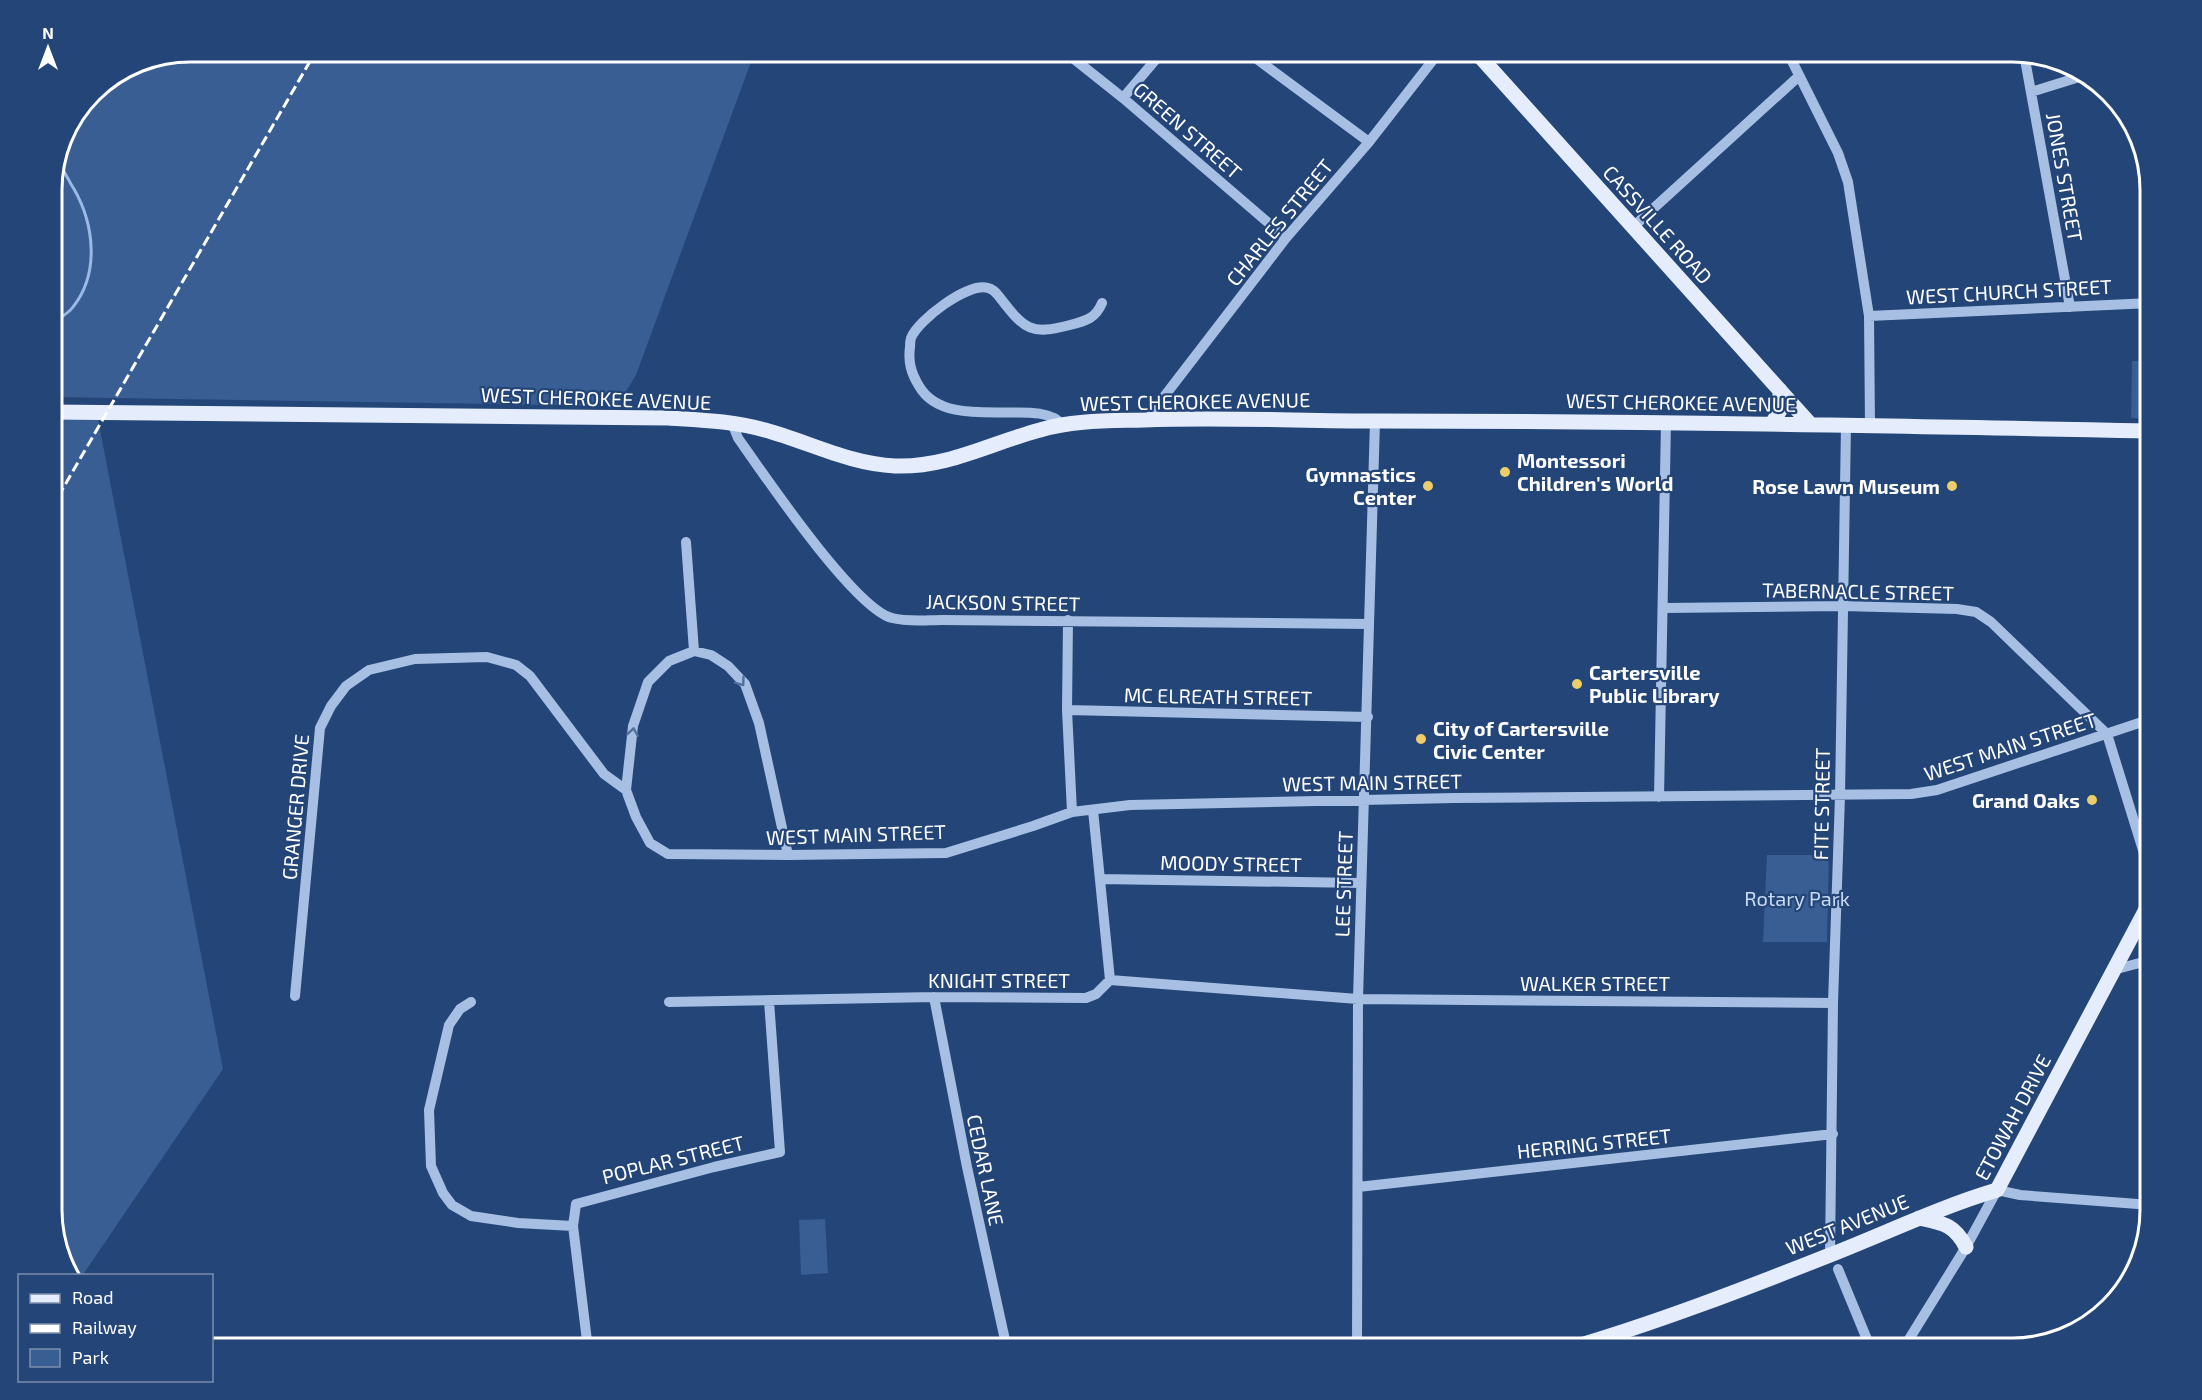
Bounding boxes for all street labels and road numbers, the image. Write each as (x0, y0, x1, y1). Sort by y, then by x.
street label: GREEN STREET (1129, 77, 1247, 184)
street label: JONES STREET (2042, 111, 2088, 244)
street label: CHARLES STREET (1221, 154, 1338, 290)
street label: CASSVILLE ROAD (1598, 160, 1718, 288)
street label: WEST CHURCH STREET (1906, 274, 2113, 308)
street label: WEST CHEROKEE AVENUE (480, 382, 712, 414)
street label: WEST CHEROKEE AVENUE (1080, 387, 1310, 415)
street label: WEST CHEROKEE AVENUE (1566, 388, 1796, 416)
street label: TABERNACLE STREET (1762, 577, 1954, 605)
street label: JACKSON STREET (925, 589, 1081, 615)
street label: MC ELREATH STREET (1124, 682, 1313, 710)
street label: WEST MAIN STREET (1921, 707, 2100, 785)
street label: GRANGER DRIVE (277, 733, 313, 881)
street label: FITE STREET (1808, 747, 1834, 860)
street label: WEST MAIN STREET (1282, 768, 1463, 796)
street label: WEST MAIN STREET (766, 819, 947, 849)
street label: LEE STREET (1329, 830, 1357, 938)
street label: MOODY STREET (1160, 850, 1302, 876)
street label: KNIGHT STREET (928, 968, 1070, 992)
street label: WALKER STREET (1520, 971, 1670, 995)
street label: ETOWAH DRIVE (1969, 1050, 2055, 1184)
street label: CEDAR LANE (963, 1112, 1009, 1228)
street label: HERRING STREET (1516, 1123, 1673, 1163)
street label: POPLAR STREET (599, 1130, 747, 1188)
street label: WEST AVENUE (1782, 1188, 1912, 1260)

